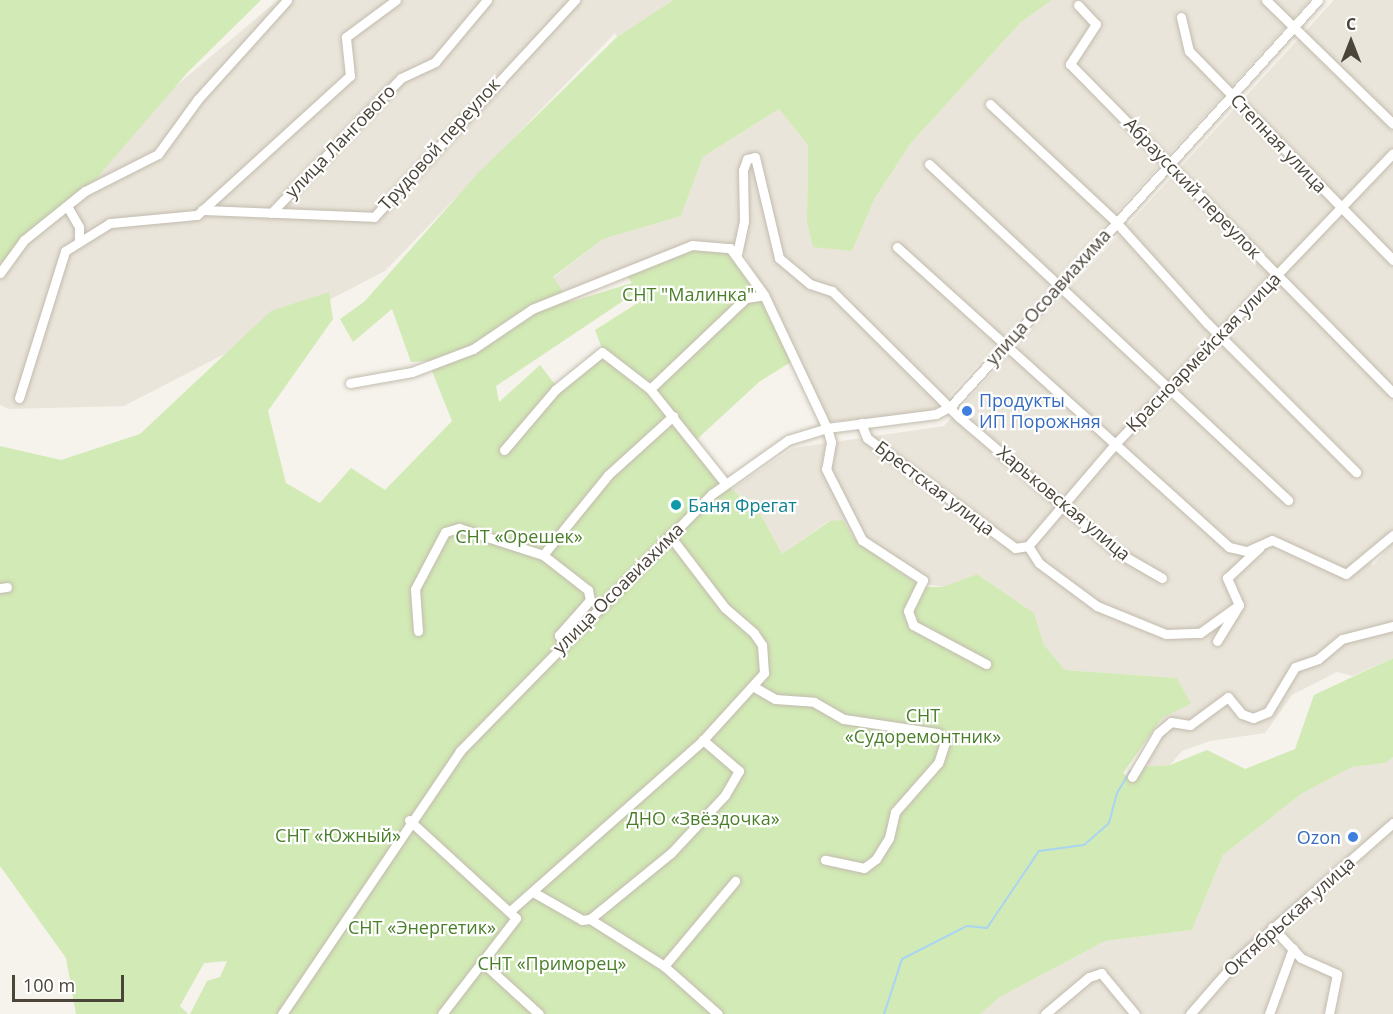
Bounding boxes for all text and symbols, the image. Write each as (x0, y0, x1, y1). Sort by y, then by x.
north arrow (1321, 12, 1381, 72)
text: С (1346, 13, 1356, 35)
street label: Трудовой переулок (374, 74, 504, 214)
street label: улица Лангового (280, 80, 400, 202)
street label: Степная улица (1226, 89, 1332, 197)
street label: Абраусский переулок (1120, 113, 1266, 263)
street label: улица Осоавиахима (981, 224, 1115, 370)
street label: Красноармейская улица (1121, 268, 1285, 436)
park label: СНТ "Малинка" (622, 283, 754, 305)
place label: Продукты ИП Порожняя (979, 390, 1101, 432)
marker: Продукты ИП Порожняя (960, 404, 974, 418)
street label: Брестская улица (871, 436, 999, 540)
street label: Харьковская улица (993, 441, 1135, 565)
place label: Баня Фрегат (688, 494, 797, 516)
marker: Баня Фрегат (669, 498, 683, 512)
street label: улица Осоавиахима (548, 518, 688, 658)
park label: СНТ «Орешек» (455, 525, 583, 547)
park label: СНТ «Судоремонтник» (845, 705, 1001, 748)
park label: ДНО «Звёздочка» (626, 807, 780, 829)
park label: СНТ «Южный» (275, 824, 401, 846)
place label: Ozon (1297, 826, 1341, 848)
marker: Ozon (1346, 830, 1360, 844)
street label: Октябрьская улица (1219, 852, 1359, 980)
park label: СНТ «Энергетик» (348, 916, 496, 938)
park label: СНТ «Приморец» (477, 952, 627, 974)
scale bar (15, 963, 128, 1001)
text: 100 m (23, 973, 75, 997)

